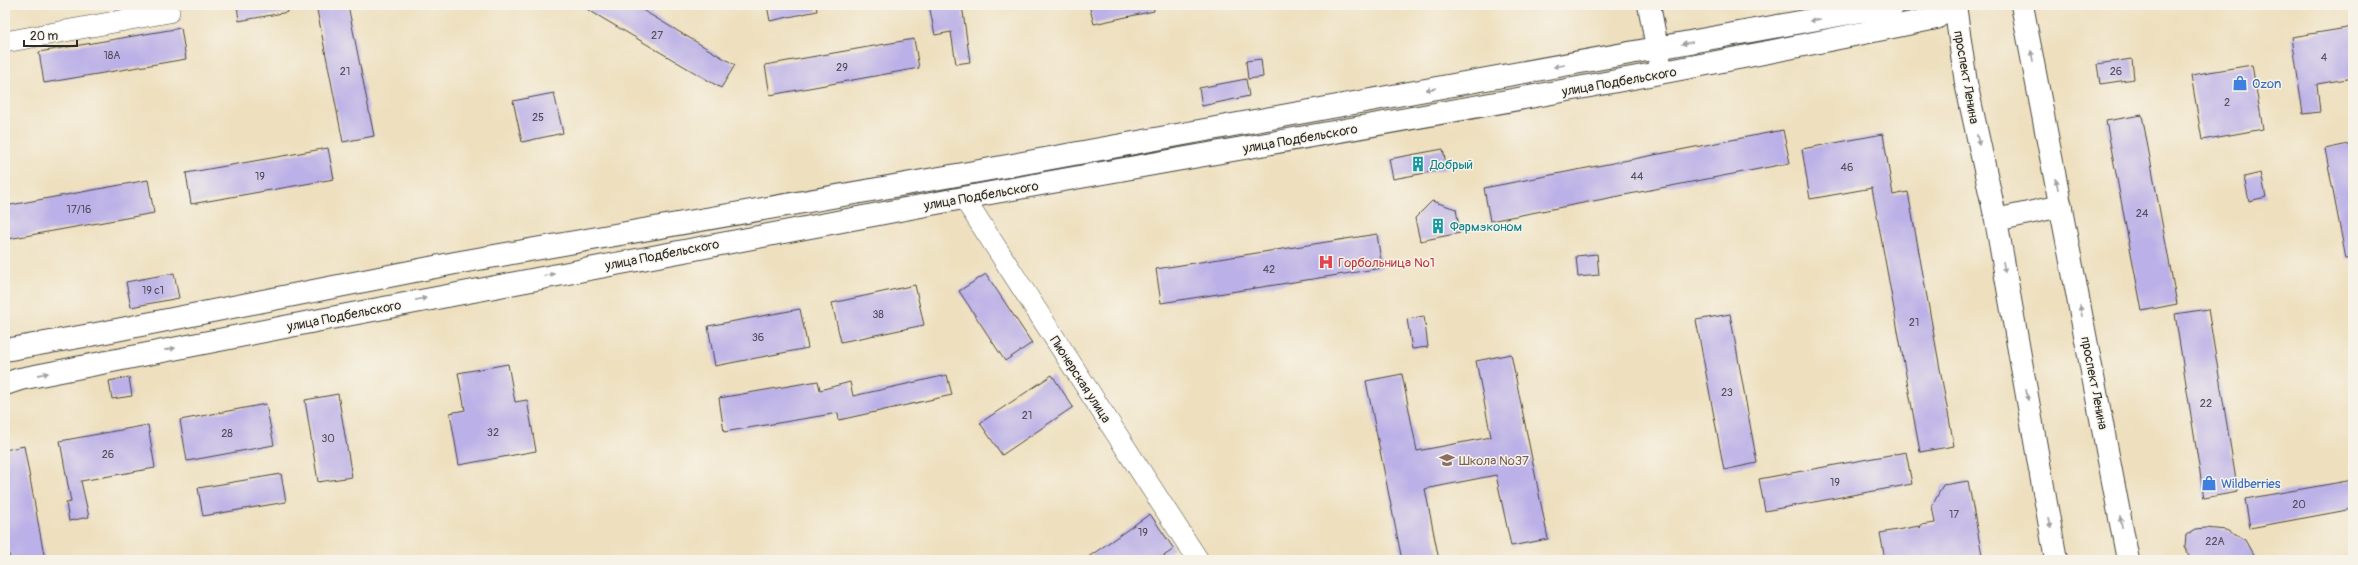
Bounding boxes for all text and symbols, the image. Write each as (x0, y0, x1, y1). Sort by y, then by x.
one-way arrow (1809, 17, 1821, 23)
scale bar (24, 22, 77, 48)
text: 20 m (30, 29, 59, 44)
house number: 27 (651, 29, 663, 42)
street label: проспект Ленина (1950, 29, 1982, 125)
one-way arrow (1681, 40, 1693, 46)
house number: 18А (104, 49, 120, 62)
one-way arrow (2029, 50, 2035, 62)
house number: 4 (2321, 51, 2328, 64)
house number: 29 (836, 61, 848, 74)
one-way arrow (1553, 63, 1565, 69)
street label: улица Подбельского (1560, 64, 1678, 100)
house number: 21 (340, 65, 350, 78)
house number: 26 (2110, 65, 2122, 78)
shop icon: Ozon (2231, 74, 2249, 92)
place label: Ozon (2252, 76, 2281, 92)
one-way arrow (1425, 86, 1437, 92)
house number: 2 (2224, 96, 2230, 109)
house number: 25 (532, 111, 544, 124)
street label: улица Подбельского (1241, 121, 1359, 157)
one-way arrow (1975, 134, 1981, 146)
building icon: Добрый (1409, 155, 1427, 173)
place label: Добрый (1429, 157, 1473, 173)
house number: 46 (1841, 161, 1853, 174)
house number: 19 (255, 170, 265, 183)
house number: 44 (1631, 170, 1644, 183)
street label: улица Подбельского (922, 178, 1040, 214)
one-way arrow (2054, 178, 2060, 190)
house number: 17/16 (67, 203, 91, 216)
house number: 24 (2136, 207, 2149, 220)
building icon: Фармэконом (1429, 217, 1447, 235)
place label: Фармэконом (1450, 219, 1522, 235)
street label: улица Подбельского (603, 236, 721, 274)
hospital icon: Горбольница №1 (1317, 253, 1335, 271)
place label: Горбольница №1 (1338, 255, 1435, 271)
one-way arrow (2001, 261, 2007, 273)
house number: 42 (1263, 263, 1275, 276)
one-way arrow (543, 272, 555, 278)
house number: 19 с1 (142, 284, 164, 297)
one-way arrow (415, 296, 428, 302)
street label: улица Подбельского (285, 297, 403, 335)
one-way arrow (2078, 305, 2084, 318)
house number: 38 (872, 308, 884, 321)
house number: 21 (1909, 316, 1919, 329)
house number: 36 (752, 331, 764, 344)
street label: Пионерская улица (1046, 333, 1114, 426)
street label: проспект Ленина (2077, 335, 2111, 431)
one-way arrow (164, 346, 176, 352)
one-way arrow (37, 371, 49, 377)
house number: 23 (1721, 386, 1733, 399)
one-way arrow (2024, 389, 2030, 401)
house number: 22 (2200, 397, 2212, 410)
house number: 21 (1022, 409, 1032, 422)
house number: 32 (487, 426, 499, 439)
house number: 28 (221, 427, 233, 440)
house number: 30 (321, 432, 335, 445)
house number: 26 (102, 448, 114, 461)
school or university icon: Школа №37 (1438, 451, 1456, 469)
place label: Школа №37 (1459, 453, 1529, 469)
shop icon: Wildberries (2200, 474, 2218, 492)
house number: 19 (1830, 476, 1840, 489)
place label: Wildberries (2221, 476, 2281, 492)
house number: 20 (2292, 498, 2306, 511)
house number: 17 (1949, 508, 1959, 521)
one-way arrow (2118, 516, 2124, 528)
one-way arrow (2047, 517, 2053, 529)
house number: 19 (1138, 526, 1148, 539)
house number: 22А (2205, 535, 2225, 548)

